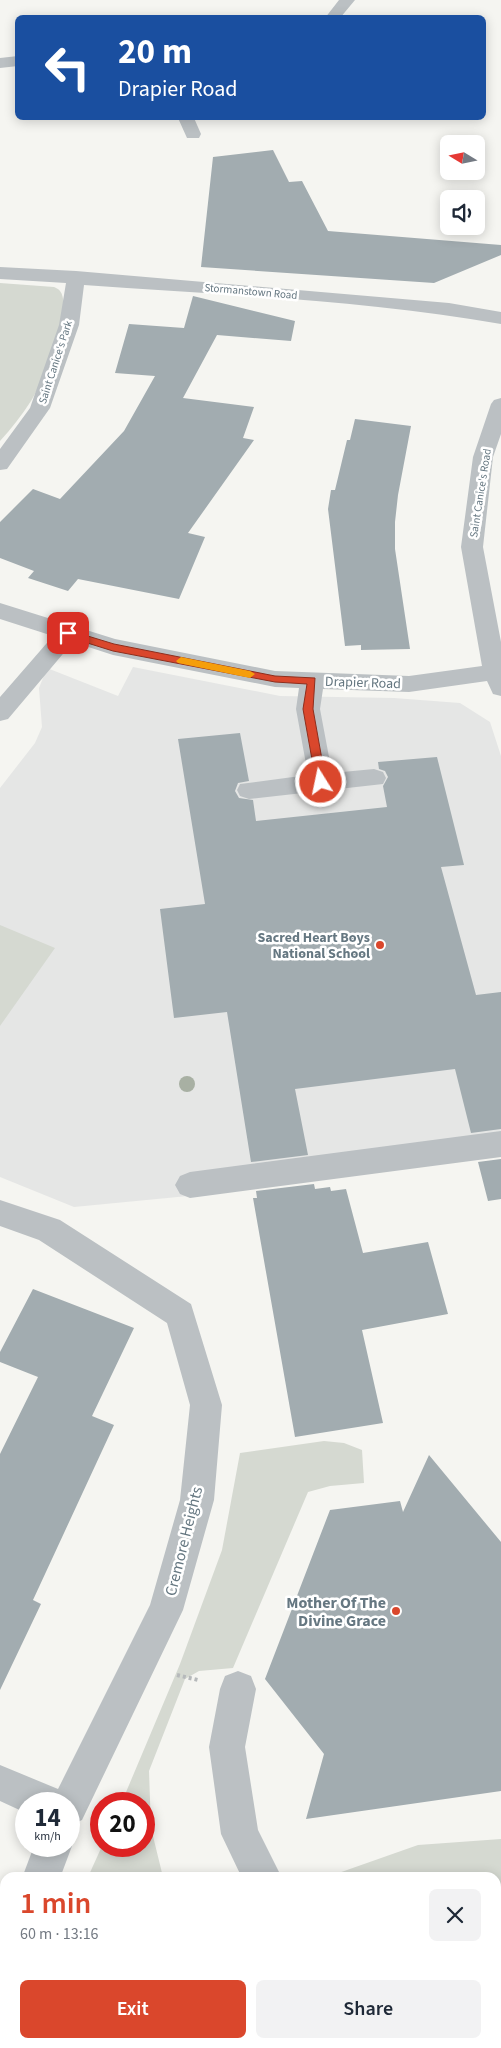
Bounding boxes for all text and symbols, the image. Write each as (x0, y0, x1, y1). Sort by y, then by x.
text: 20 m (118, 27, 192, 77)
icon: left (35, 35, 100, 100)
text: Drapier Road (118, 73, 238, 105)
north arrow (440, 135, 485, 180)
map controls (440, 135, 485, 235)
button: sound (440, 190, 485, 235)
street label: Stormanstown Road (204, 280, 298, 303)
street label: Saint Canice's Park (35, 318, 76, 406)
street label: Saint Canice's Road (466, 448, 495, 539)
pin (47, 612, 89, 654)
icon: arrive (54, 619, 82, 647)
street label: Drapier Road (325, 672, 401, 694)
position arrow (294, 755, 346, 807)
place label: Sacred Heart Boys National School (258, 928, 370, 964)
marker: Sacred Heart Boys National School (374, 939, 386, 951)
street label: Cremore Heights (160, 1484, 208, 1598)
place label: Mother Of The Divine Grace (286, 1592, 386, 1632)
marker: Mother Of The Divine Grace (390, 1605, 402, 1617)
speed limit sign: 20 (90, 1792, 155, 1857)
text: 14 (34, 1800, 61, 1836)
text: km/h (34, 1828, 61, 1845)
text: 1 min (20, 1882, 91, 1925)
button: close (429, 1889, 481, 1941)
text: 60 m · 13:16 (20, 1923, 99, 1945)
button: Exit (20, 1980, 246, 2038)
button: Share (256, 1980, 481, 2038)

